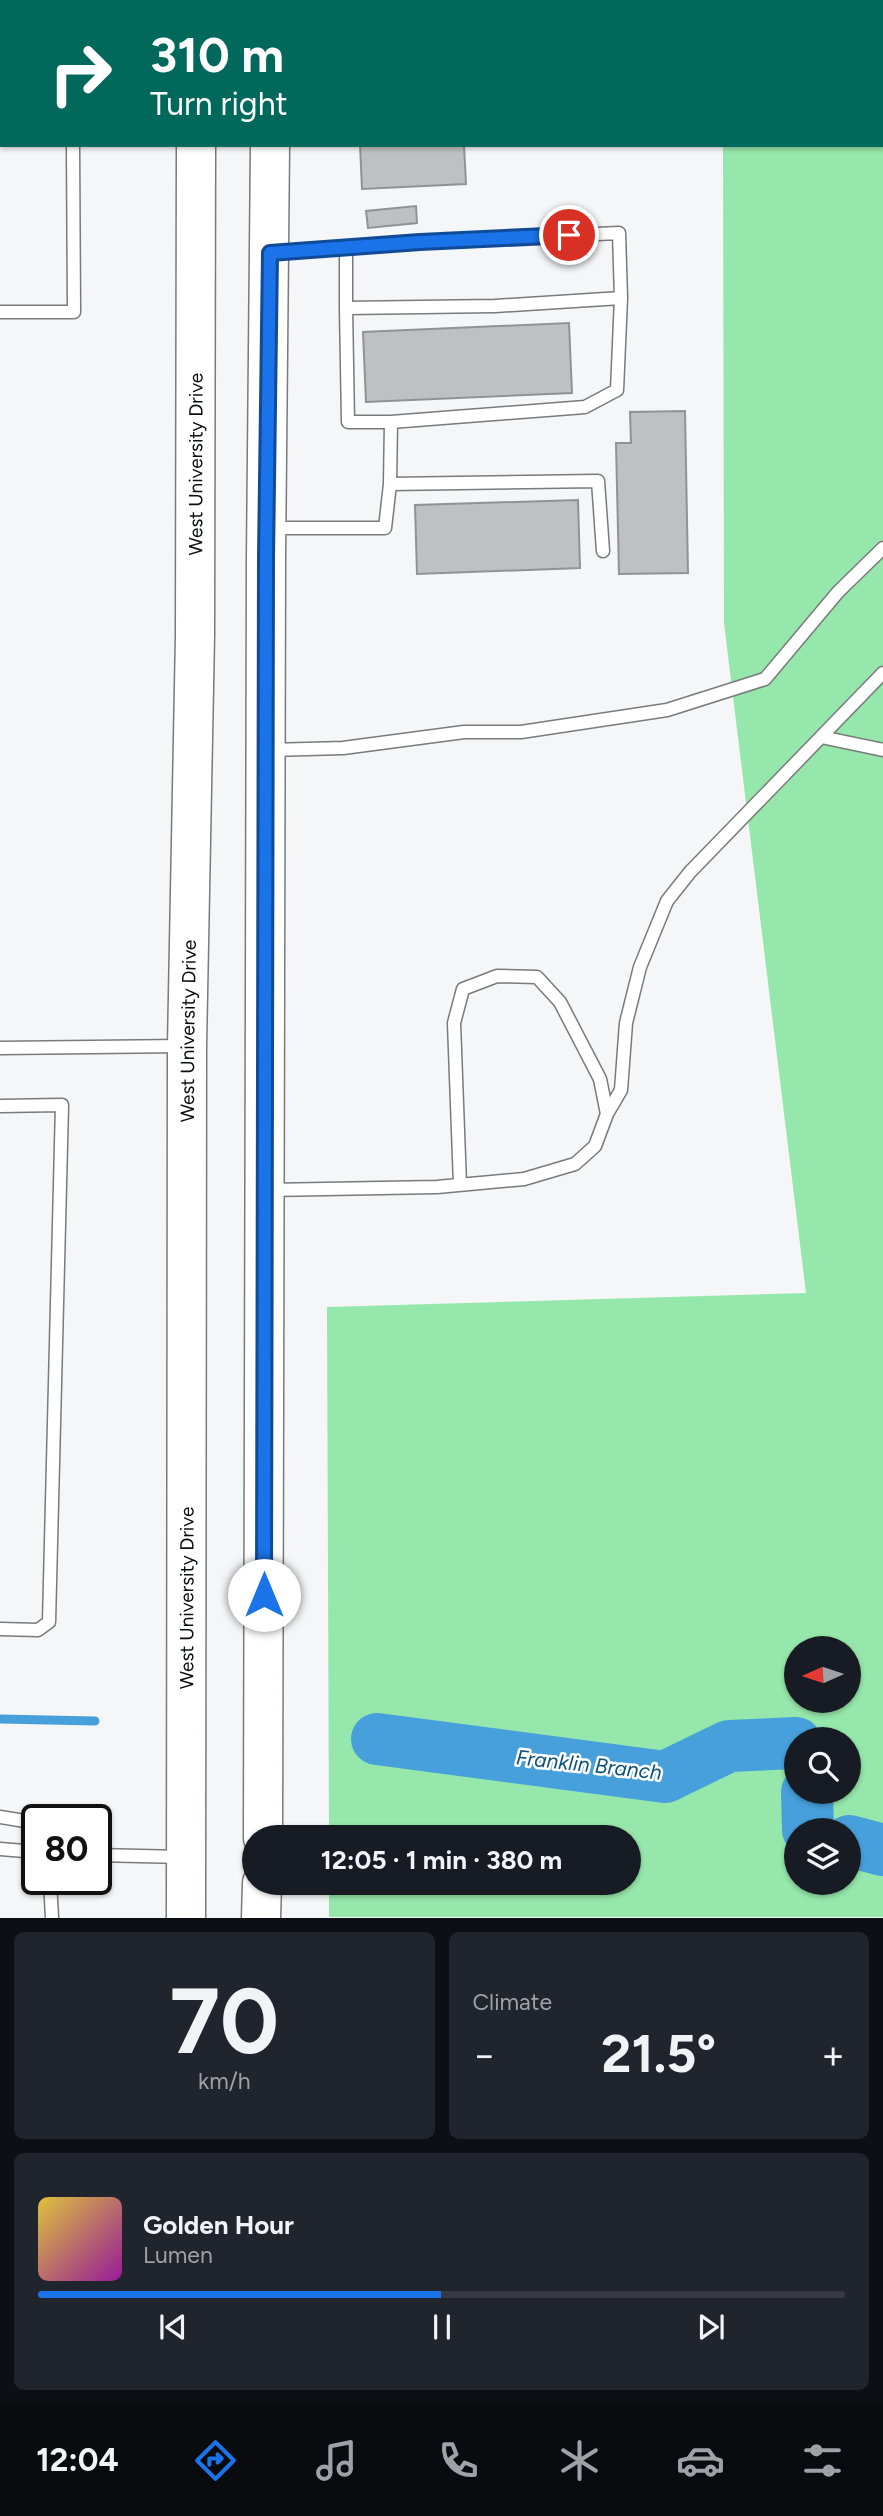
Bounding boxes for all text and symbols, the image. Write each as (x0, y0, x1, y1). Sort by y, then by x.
text: 310 m (150, 25, 284, 84)
icon: right (35, 28, 126, 119)
text: Turn right (150, 85, 288, 123)
pin (539, 205, 599, 265)
icon: arrive (550, 216, 588, 254)
street label: West University Drive (184, 373, 208, 555)
street label: West University Drive (176, 939, 201, 1122)
street label: West University Drive (175, 1507, 198, 1689)
position arrow (227, 1558, 301, 1632)
north arrow (784, 1636, 861, 1713)
map controls (784, 1636, 861, 1895)
button: search (784, 1727, 861, 1804)
water label: Franklin Branch (515, 1744, 663, 1785)
speed limit sign: 80 (21, 1804, 112, 1895)
button: layers (784, 1818, 861, 1895)
text: 12:05 · 1 min · 380 m (321, 1844, 562, 1876)
text: 70 (169, 1967, 279, 2076)
text: Climate (473, 1988, 552, 2016)
text: 21.5° (601, 2023, 716, 2085)
text: − (473, 2032, 496, 2078)
text: + (821, 2032, 845, 2078)
text: km/h (198, 2067, 251, 2095)
text: Golden Hour (143, 2209, 294, 2241)
text: Lumen (143, 2241, 213, 2269)
icon: previous (154, 2308, 192, 2346)
icon: pause (423, 2308, 461, 2346)
icon: next (692, 2308, 730, 2346)
icon: directions (191, 2436, 240, 2485)
icon: music (312, 2436, 361, 2485)
icon: phone (434, 2436, 483, 2485)
icon: climate (555, 2436, 604, 2485)
icon: car (676, 2436, 725, 2485)
icon: filters (798, 2436, 847, 2485)
text: 12:04 (36, 2441, 119, 2479)

